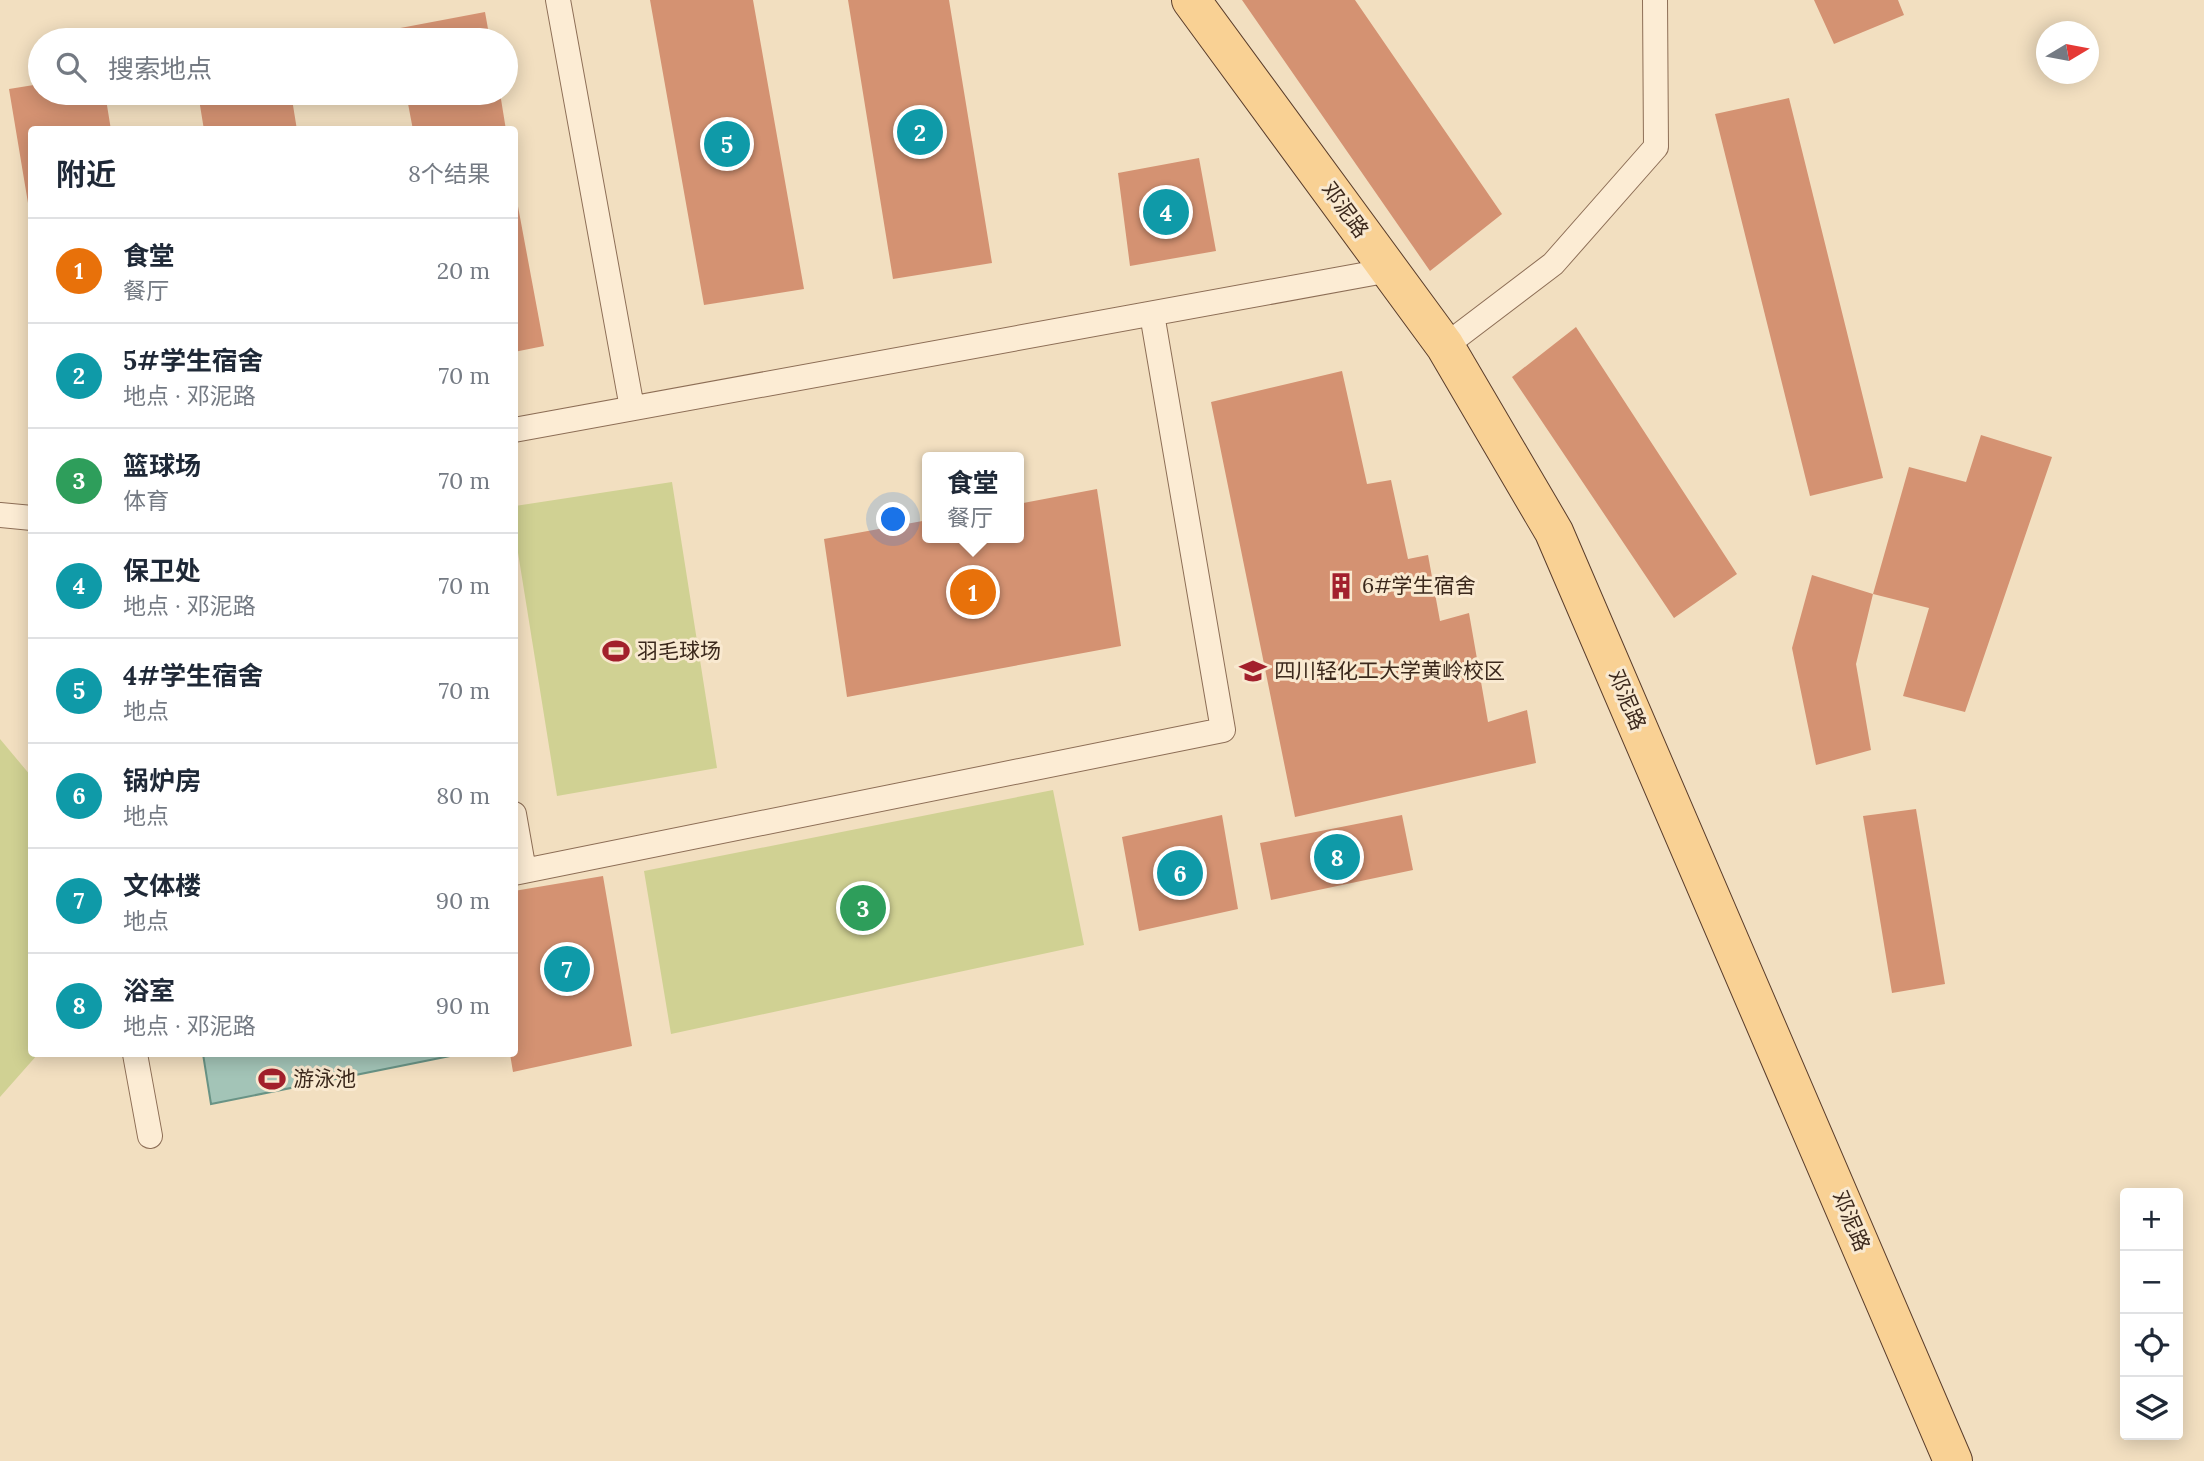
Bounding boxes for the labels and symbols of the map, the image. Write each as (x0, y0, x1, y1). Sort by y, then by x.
north arrow (2036, 21, 2099, 84)
pin: 2 (897, 106, 943, 158)
pin: 5 (704, 118, 750, 170)
street label: 邓泥路 (1316, 176, 1375, 243)
pin: 4 (1143, 186, 1189, 238)
your location (876, 502, 910, 536)
pin: 1 (950, 566, 996, 618)
building icon: 6#学生宿舍 (1326, 571, 1356, 601)
place label: 6#学生宿舍 (1362, 572, 1476, 599)
sports icon: 羽毛球场 (601, 636, 631, 666)
place label: 羽毛球场 (637, 637, 721, 664)
school or university icon: 四川轻化工大学黄岭校区 (1238, 656, 1268, 686)
place label: 四川轻化工大学黄岭校区 (1274, 657, 1505, 684)
street label: 邓泥路 (1603, 666, 1652, 734)
pin: 8 (1314, 831, 1360, 883)
pin: 6 (1157, 847, 1203, 899)
pin: 3 (840, 882, 886, 934)
pin: 7 (544, 943, 590, 995)
sports icon: 游泳池 (257, 1064, 287, 1094)
place label: 游泳池 (293, 1065, 356, 1092)
street label: 邓泥路 (1827, 1187, 1876, 1255)

